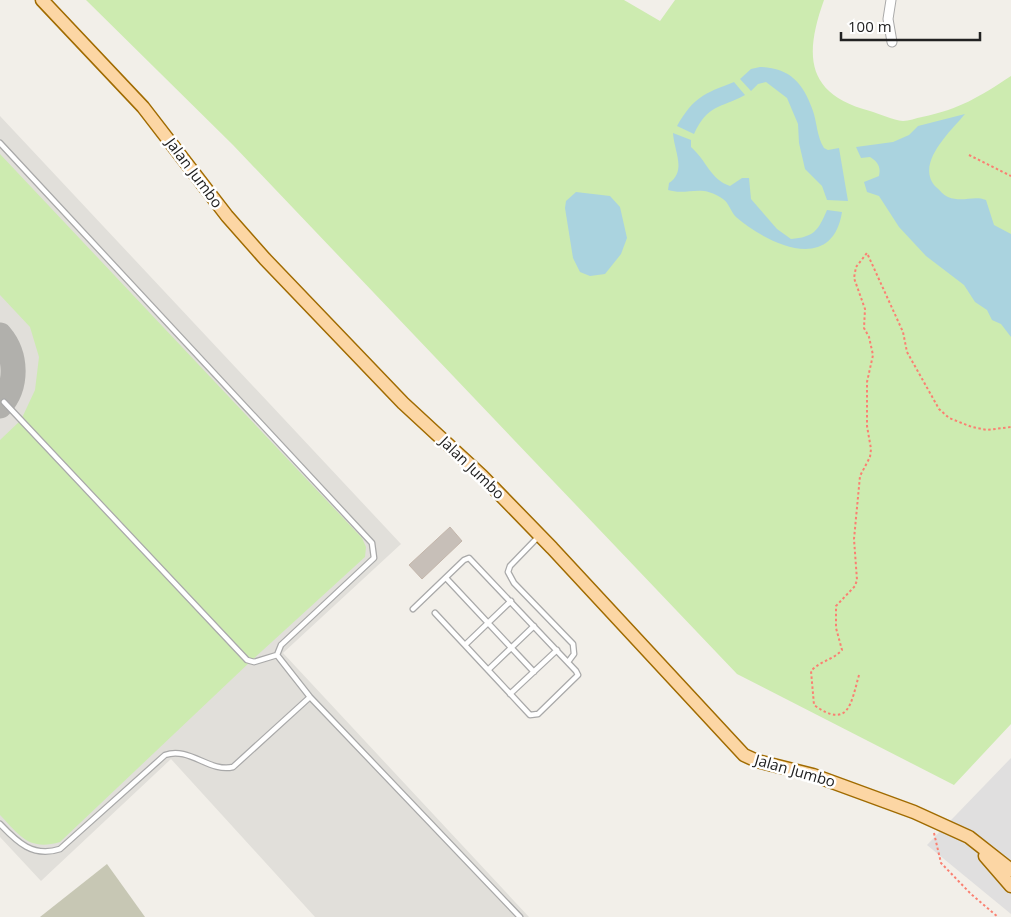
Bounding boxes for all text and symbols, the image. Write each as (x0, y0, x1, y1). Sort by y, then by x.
scale bar (841, 10, 980, 42)
text: 100 m (848, 16, 892, 36)
street label: Jalan Jumbo (161, 132, 228, 212)
street label: Jalan Jumbo (434, 430, 509, 503)
street label: Jalan Jumbo (751, 748, 838, 791)

